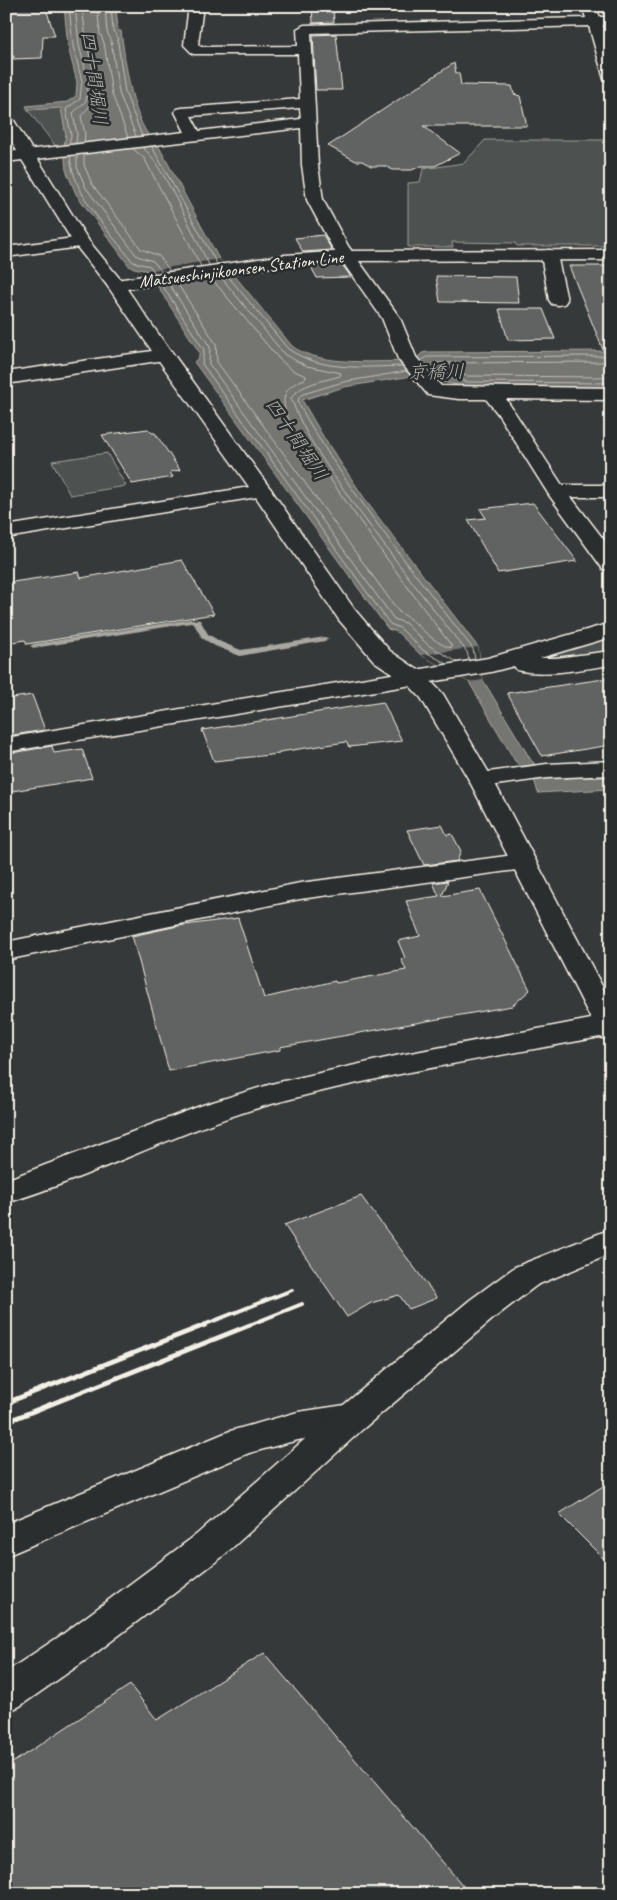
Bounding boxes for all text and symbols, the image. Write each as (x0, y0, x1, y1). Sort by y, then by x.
water label: 四十間堀川 (76, 29, 113, 127)
street label: Matsueshinjikoonsen Station Line (138, 245, 345, 292)
water label: 京橋川 (407, 360, 465, 384)
water label: 四十間堀川 (260, 393, 333, 486)

